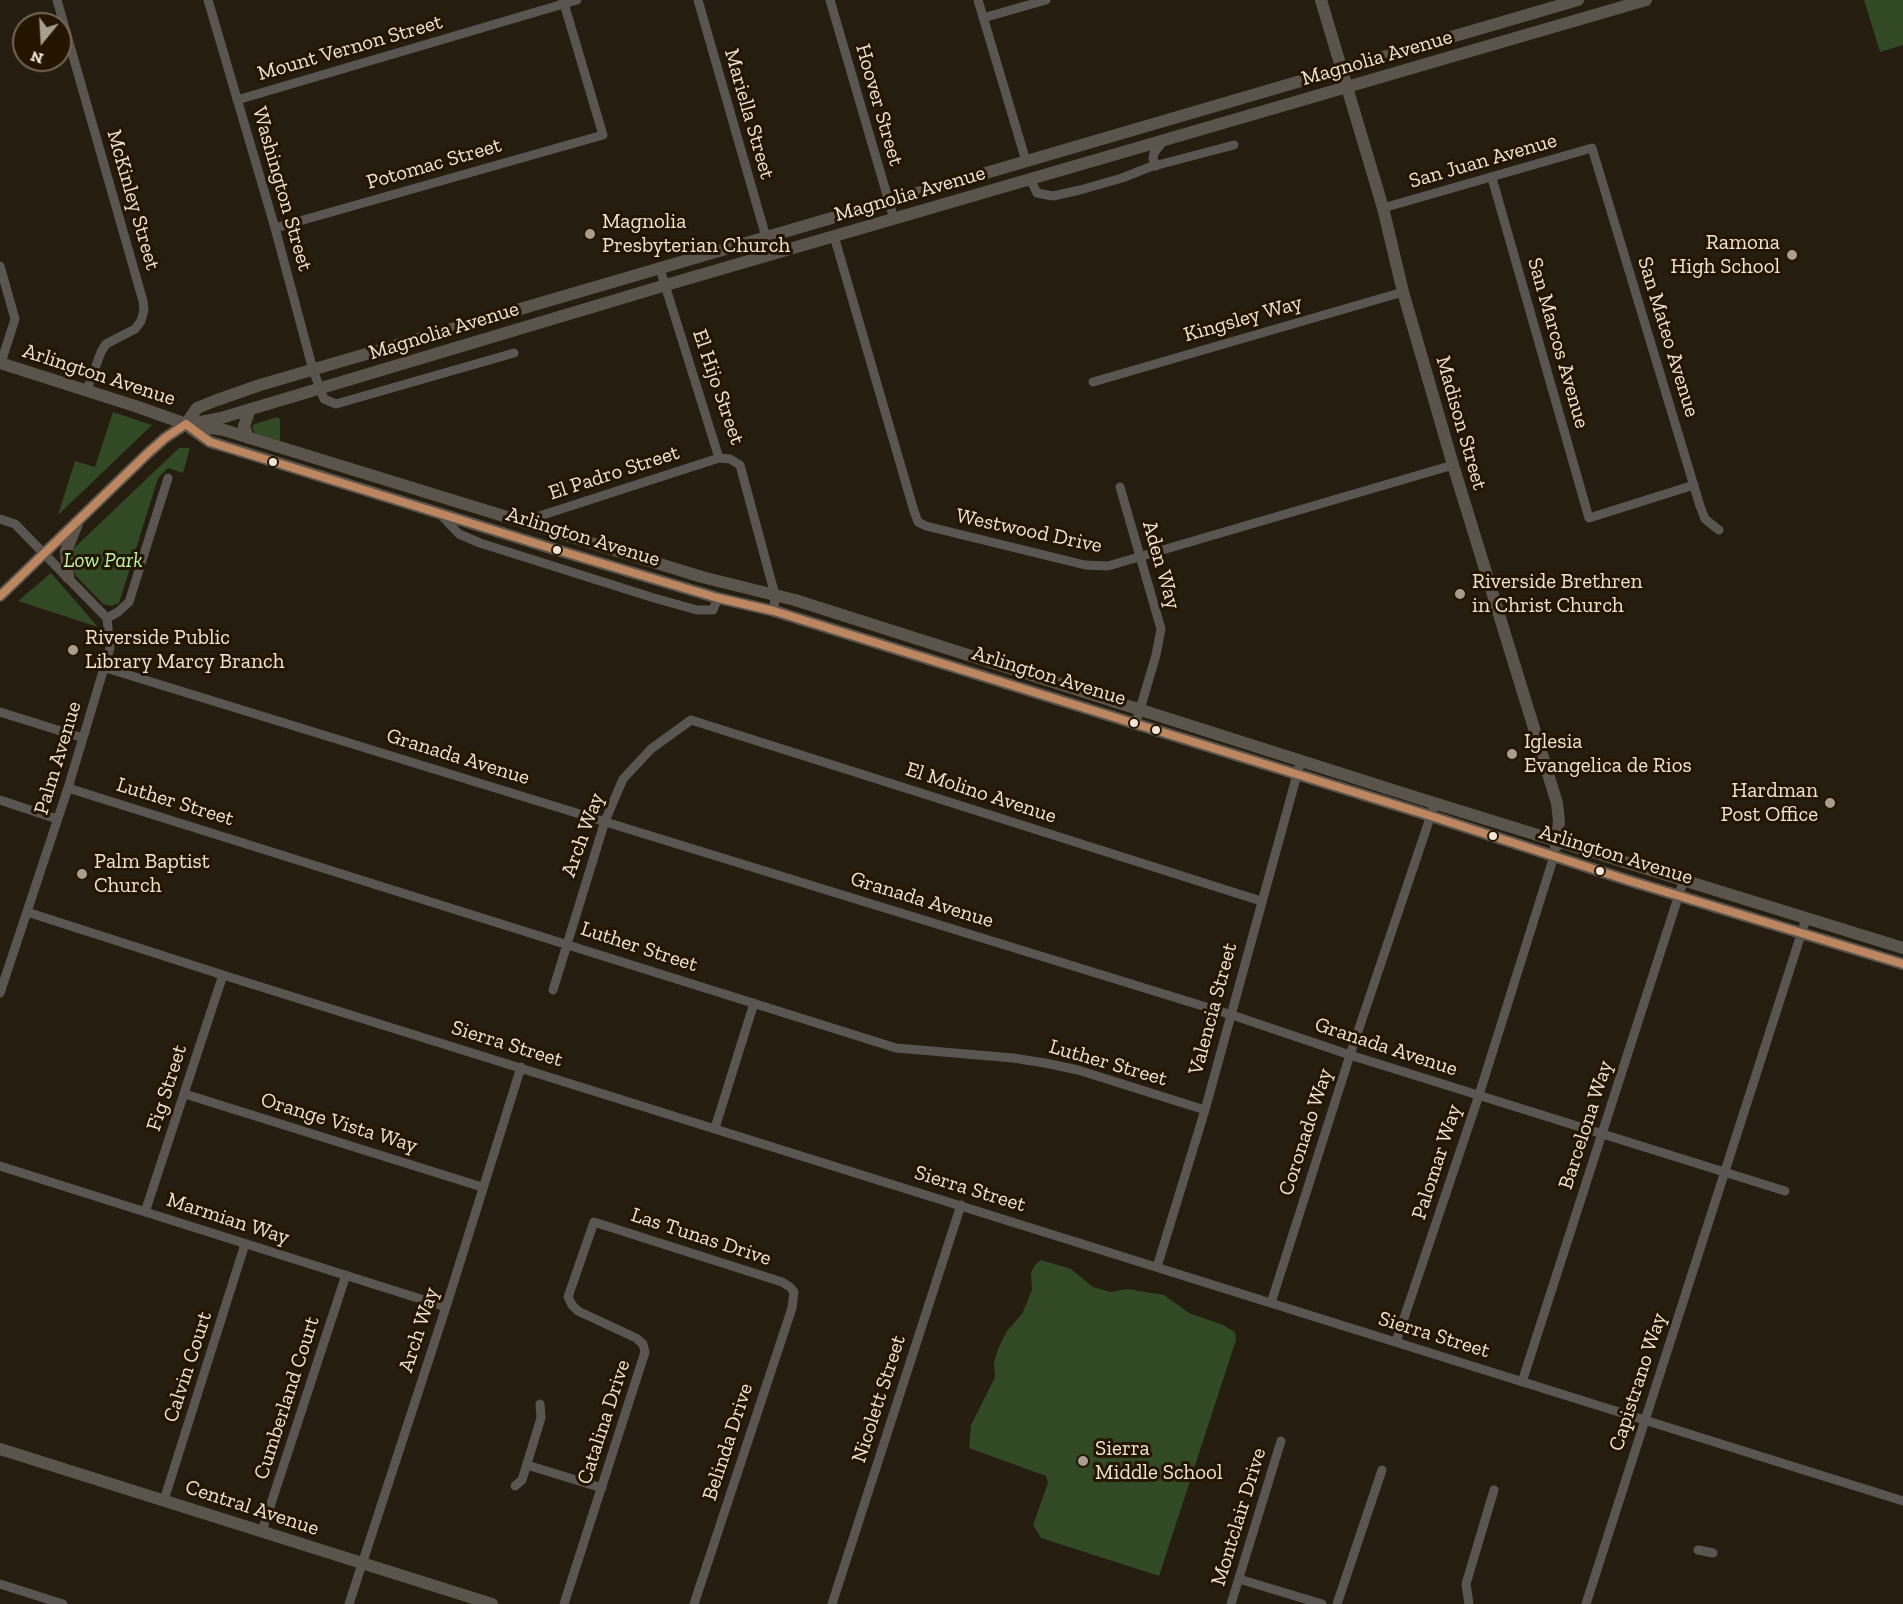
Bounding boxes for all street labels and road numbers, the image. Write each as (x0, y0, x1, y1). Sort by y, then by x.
street label: Mount Vernon Street (255, 10, 445, 86)
street label: Magnolia Avenue (1299, 24, 1455, 92)
street label: Hoover Street (850, 41, 908, 169)
street label: Mariella Street (718, 46, 780, 182)
street label: Washington Street (246, 104, 318, 274)
street label: McKinley Street (101, 127, 165, 273)
street label: San Juan Avenue (1406, 128, 1560, 194)
street label: Potomac Street (364, 133, 504, 195)
street label: Magnolia Avenue (832, 160, 988, 228)
street label: San Mateo Avenue (1632, 254, 1704, 420)
street label: San Marcos Avenue (1522, 255, 1594, 431)
street label: Kingsley Way (1181, 290, 1305, 348)
street label: Magnolia Avenue (366, 296, 522, 366)
street label: El Hijo Street (686, 326, 750, 448)
street label: Arlington Avenue (19, 338, 179, 412)
street label: Madison Street (1430, 353, 1492, 493)
street label: El Padro Street (545, 440, 683, 506)
street label: Arlington Avenue (503, 502, 663, 572)
street label: Westwood Drive (954, 503, 1104, 559)
street label: Aden Way (1136, 518, 1186, 612)
street label: Arlington Avenue (969, 641, 1129, 711)
street label: Palm Avenue (29, 698, 87, 818)
street label: Granada Avenue (383, 723, 533, 791)
street label: El Molino Avenue (902, 757, 1060, 829)
street label: Luther Street (113, 772, 237, 832)
street label: Arch Way (556, 789, 610, 881)
street label: Arlington Avenue (1536, 820, 1696, 890)
street label: Granada Avenue (847, 866, 997, 934)
street label: Luther Street (577, 916, 701, 978)
street label: Valencia Street (1183, 940, 1243, 1078)
street label: Granada Avenue (1311, 1012, 1461, 1082)
street label: Sierra Street (448, 1015, 566, 1073)
street label: Luther Street (1046, 1034, 1170, 1092)
street label: Fig Street (141, 1042, 193, 1134)
street label: Barcelona Way (1553, 1058, 1619, 1192)
street label: Coronado Way (1274, 1065, 1338, 1199)
street label: Orange Vista Way (258, 1087, 420, 1159)
street label: Palomar Way (1407, 1101, 1467, 1223)
street label: Sierra Street (911, 1160, 1029, 1218)
street label: Marmian Way (164, 1187, 292, 1251)
street label: Las Tunas Drive (628, 1202, 774, 1272)
street label: Arch Way (393, 1284, 445, 1376)
street label: Sierra Street (1375, 1306, 1493, 1364)
street label: Calvin Court (158, 1308, 218, 1426)
street label: Capistrano Way (1604, 1310, 1672, 1454)
street label: Cumberland Court (249, 1313, 325, 1483)
street label: Nicolett Street (847, 1332, 911, 1466)
street label: Catalina Drive (572, 1357, 636, 1487)
street label: Belinda Drive (697, 1380, 759, 1504)
street label: Montclair Drive (1206, 1445, 1272, 1589)
street label: Central Avenue (182, 1475, 322, 1541)

